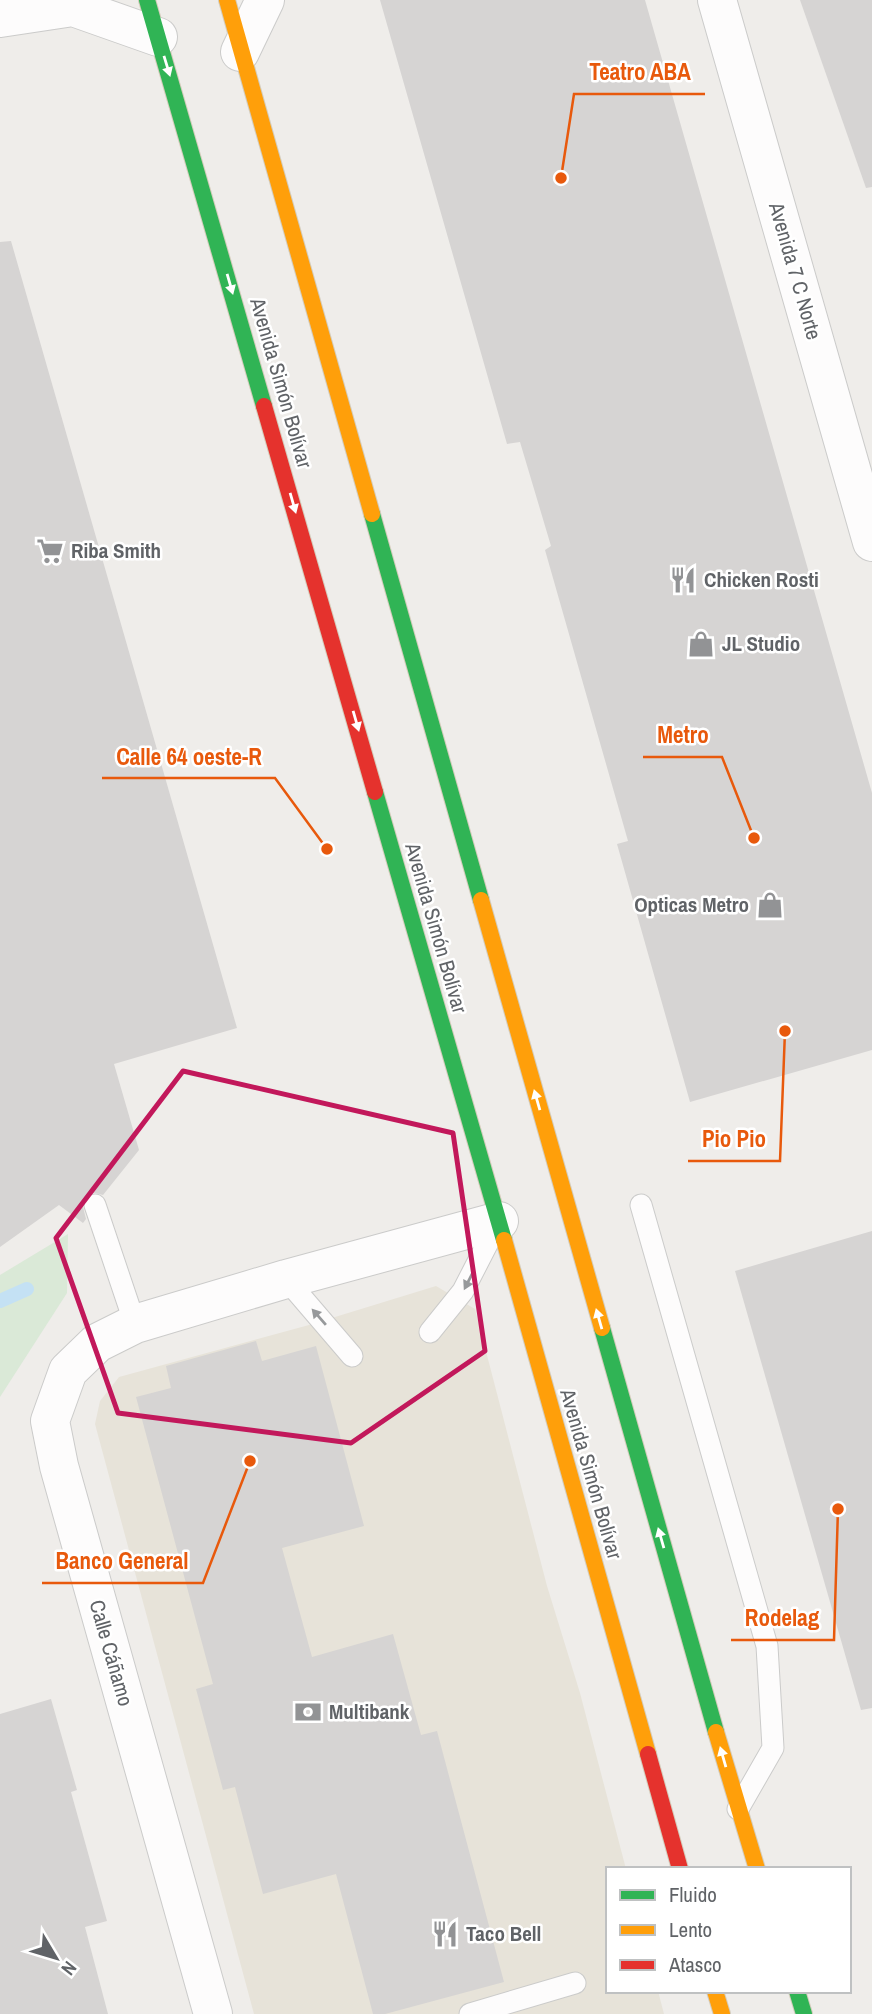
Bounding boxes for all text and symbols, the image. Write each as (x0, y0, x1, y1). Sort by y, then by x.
callout: Teatro ABA (574, 50, 705, 94)
one-way arrow (162, 55, 172, 76)
text: Teatro ABA (589, 56, 691, 87)
street label: Avenida 7 C Norte (762, 198, 829, 343)
one-way arrow (226, 274, 236, 295)
street label: Avenida Simón Bolívar (243, 293, 320, 472)
one-way arrow (288, 492, 299, 514)
supermarket icon: Riba Smith (35, 536, 65, 566)
place label: Riba Smith (71, 536, 161, 565)
restaurant icon: Chicken Rosti (668, 565, 698, 595)
place label: Chicken Rosti (704, 565, 819, 594)
shop icon: JL Studio (686, 629, 716, 659)
place label: JL Studio (722, 629, 800, 658)
one-way arrow (351, 711, 361, 732)
callout: Metro (643, 713, 722, 757)
text: Metro (657, 719, 709, 750)
callout: Calle 64 oeste-R (102, 734, 275, 778)
text: Calle 64 oeste-R (116, 741, 262, 772)
street label: Avenida Simón Bolívar (398, 838, 475, 1017)
place label: Opticas Metro (634, 890, 749, 919)
shop icon: Opticas Metro (755, 890, 785, 920)
one-way arrow (531, 1089, 542, 1111)
callout: Pio Pio (688, 1117, 780, 1161)
text: Pio Pio (702, 1123, 766, 1154)
one-way arrow (463, 1270, 475, 1290)
one-way arrow (593, 1308, 604, 1330)
one-way arrow (312, 1309, 327, 1326)
street label: Avenida Simón Bolívar (553, 1384, 630, 1563)
one-way arrow (655, 1526, 666, 1548)
callout: Banco General (42, 1539, 203, 1583)
text: Banco General (55, 1545, 189, 1576)
street label: Calle Cáñamo (83, 1596, 140, 1709)
callout: Rodelag (731, 1596, 834, 1640)
text: Rodelag (745, 1602, 820, 1633)
bank icon: Multibank (293, 1697, 323, 1727)
place label: Multibank (329, 1697, 410, 1726)
one-way arrow (717, 1745, 728, 1767)
legend (606, 1867, 851, 1993)
text: Fluido (669, 1880, 717, 1909)
text: Lento (669, 1915, 712, 1944)
restaurant icon: Taco Bell (430, 1919, 460, 1949)
place label: Taco Bell (466, 1919, 541, 1948)
north arrow (21, 1923, 91, 1993)
text: Atasco (668, 1950, 722, 1979)
text: N (56, 1956, 83, 1981)

